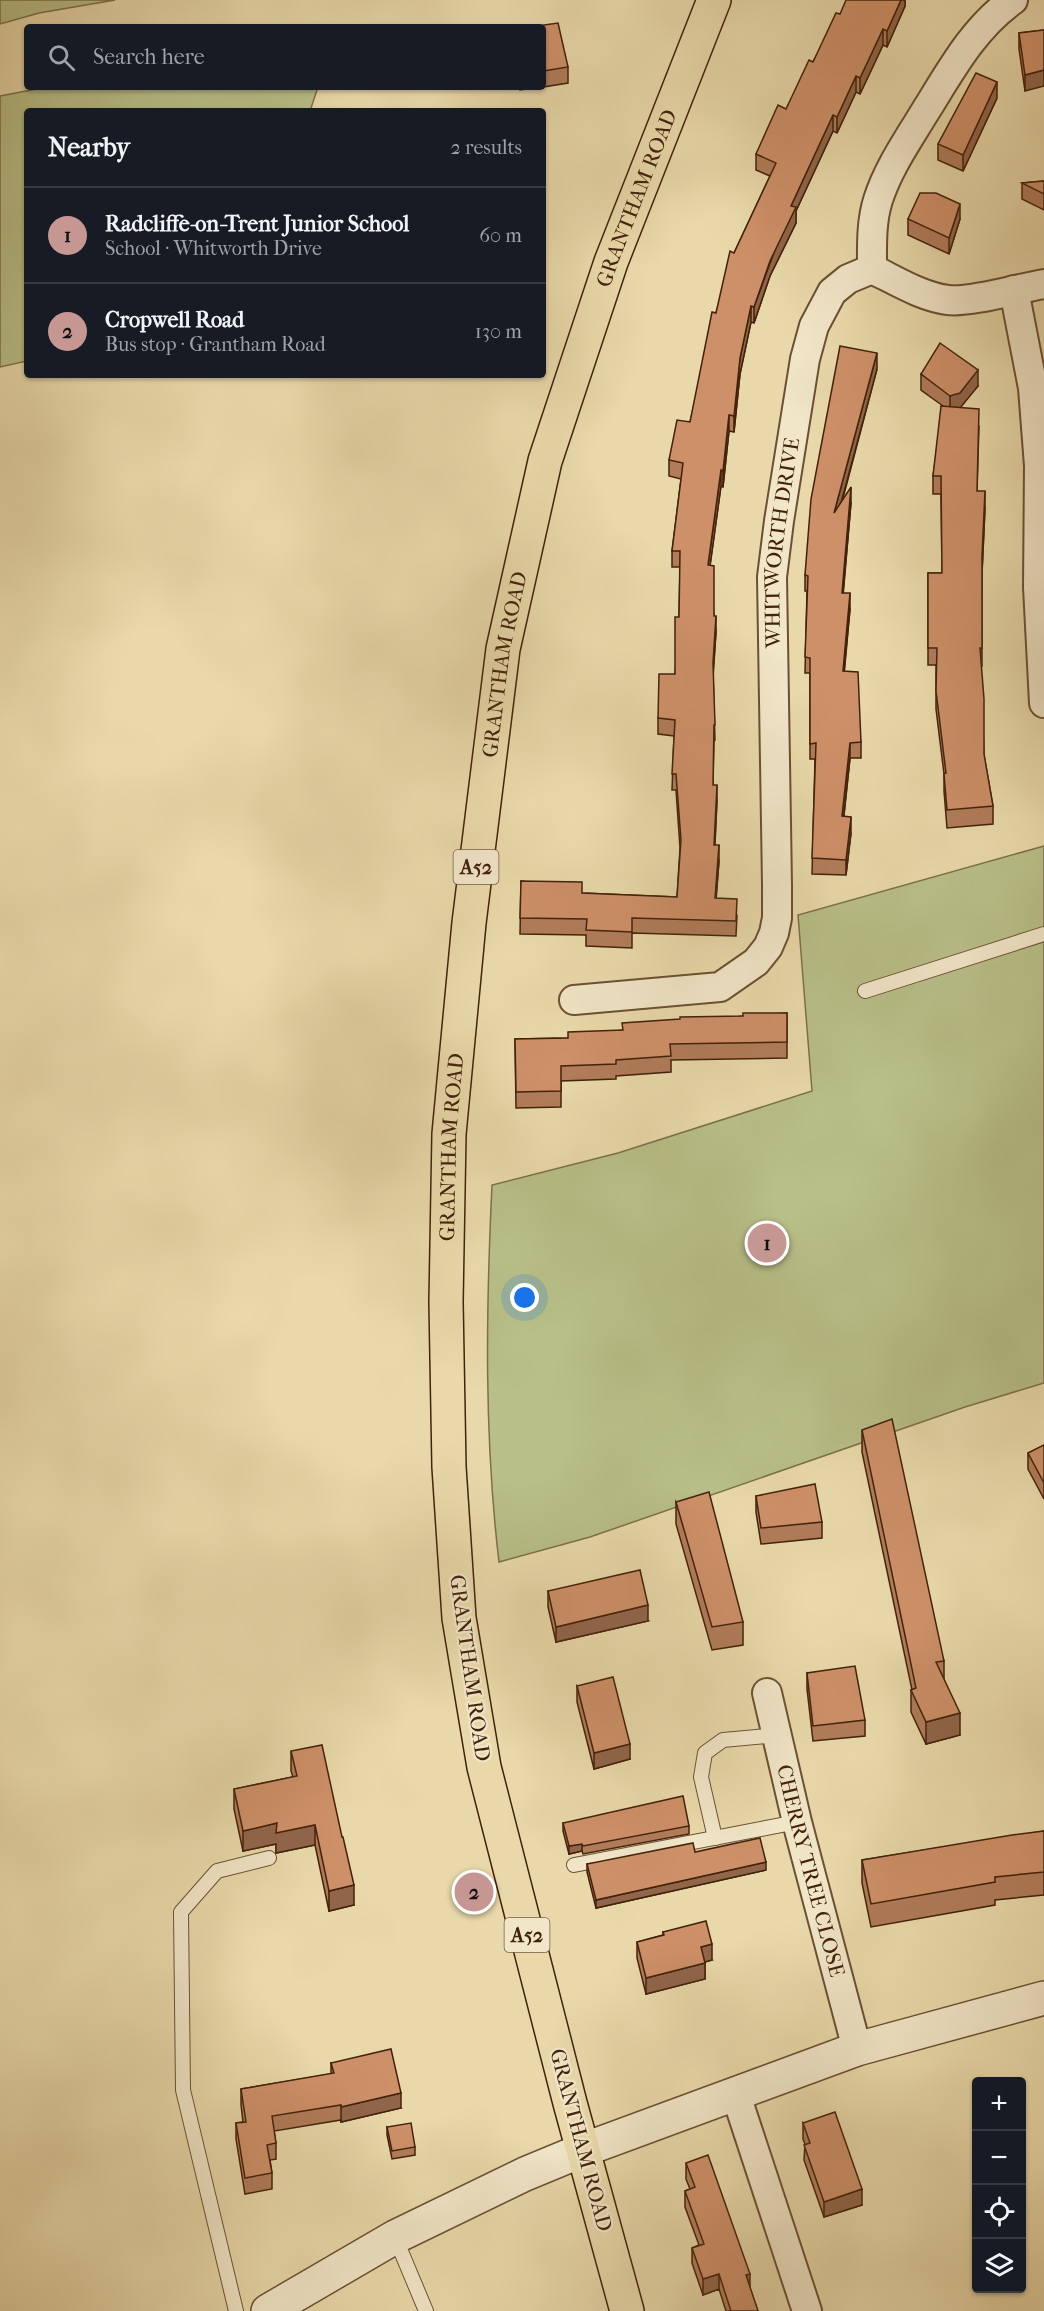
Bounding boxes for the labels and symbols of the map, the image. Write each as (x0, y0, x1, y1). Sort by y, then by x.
street label: GRANTHAM ROAD (592, 106, 682, 290)
street label: WHITWORTH DRIVE (760, 436, 804, 649)
street label: GRANTHAM ROAD (478, 569, 532, 759)
road number: A52 (454, 850, 498, 884)
street label: GRANTHAM ROAD (435, 1052, 469, 1241)
pin: 1 (748, 1220, 786, 1266)
your location (510, 1283, 539, 1312)
street label: GRANTHAM ROAD (445, 1573, 495, 1763)
street label: CHERRY TREE CLOSE (772, 1762, 849, 1980)
pin: 2 (454, 1870, 494, 1914)
road number: A52 (504, 1918, 550, 1952)
street label: GRANTHAM ROAD (545, 2046, 617, 2234)

